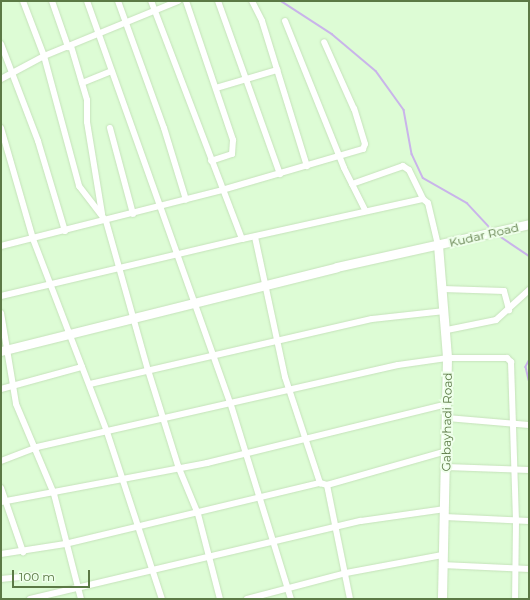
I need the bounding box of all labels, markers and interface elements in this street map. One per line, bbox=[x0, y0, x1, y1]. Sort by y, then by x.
street label: Kudar Road bbox=[448, 220, 520, 250]
street label: Gabayhadi Road bbox=[439, 372, 455, 472]
scale bar bbox=[14, 562, 92, 588]
text: 100 m bbox=[19, 569, 55, 584]

